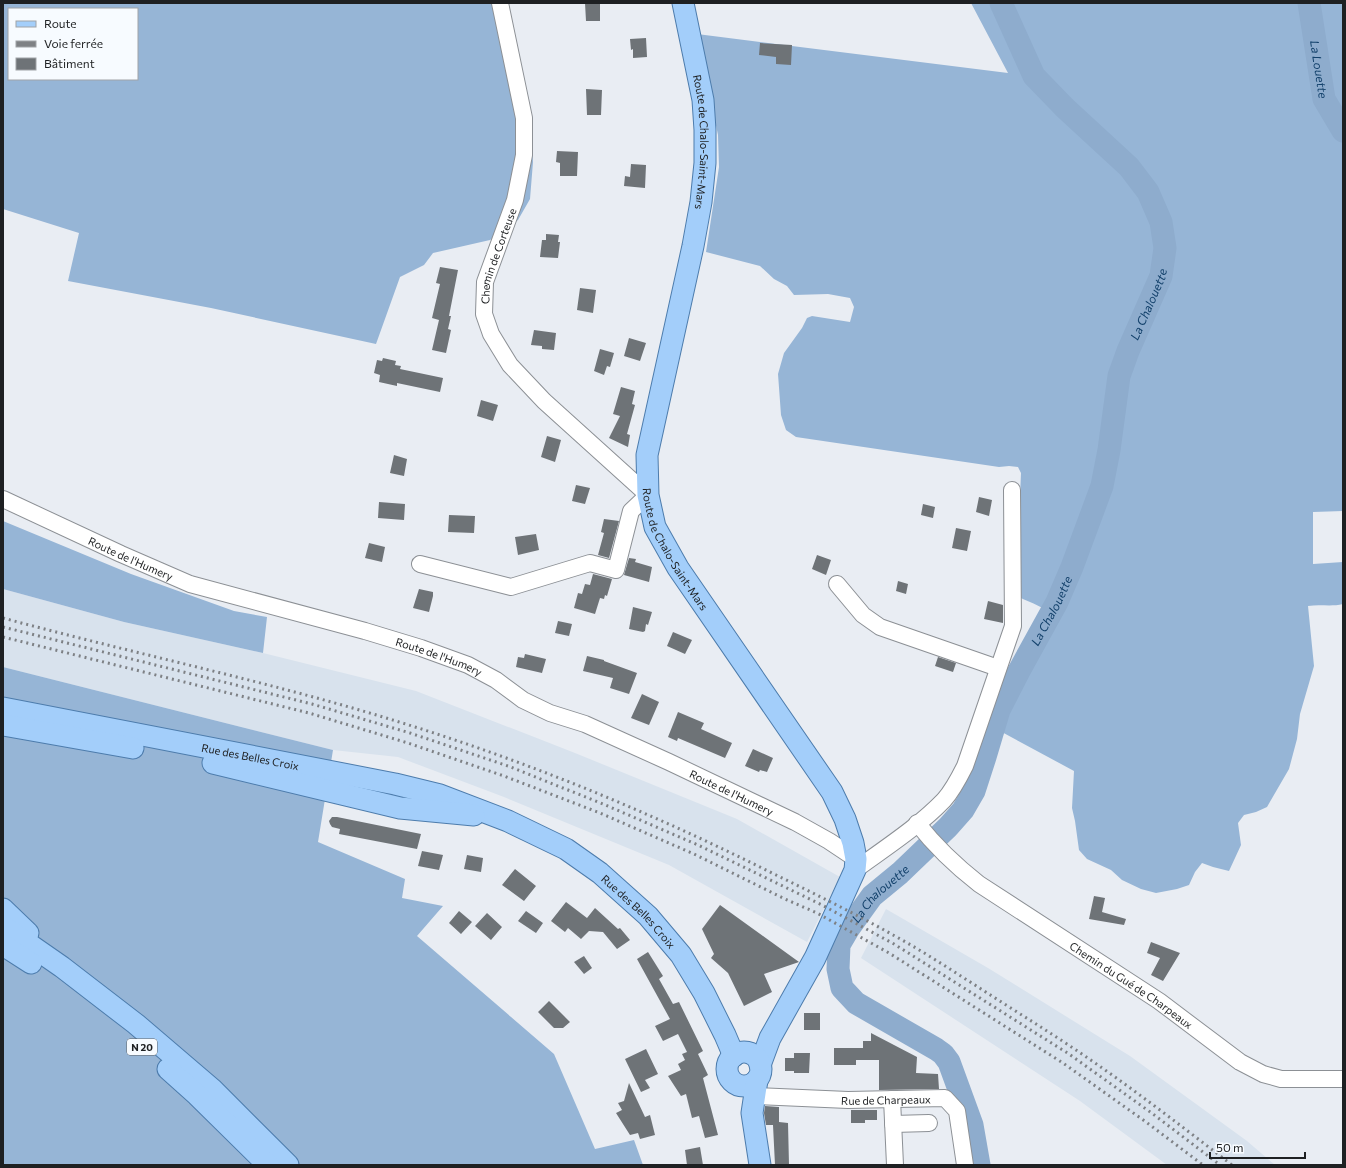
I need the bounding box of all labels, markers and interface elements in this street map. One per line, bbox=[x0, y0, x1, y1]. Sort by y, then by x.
legend bbox=[8, 8, 138, 80]
text: Route bbox=[44, 16, 77, 30]
text: Voie ferrée bbox=[44, 36, 103, 50]
water label: La Louette bbox=[1308, 39, 1331, 100]
text: Bâtiment bbox=[44, 56, 95, 70]
street label: Route de Chalo-Saint-Mars bbox=[691, 73, 712, 211]
street label: Chemin de Corteuse bbox=[478, 206, 518, 304]
water label: La Chalouette bbox=[1127, 267, 1169, 342]
street label: Route de Chalo-Saint-Mars bbox=[641, 488, 711, 612]
street label: Route de l'Humery bbox=[87, 533, 176, 583]
water label: La Chalouette bbox=[1027, 573, 1075, 648]
street label: Route de l'Humery bbox=[394, 634, 485, 678]
street label: Rue des Belles Croix bbox=[200, 740, 300, 772]
street label: Route de l'Humery bbox=[688, 766, 776, 818]
water label: La Chalouette bbox=[848, 861, 912, 925]
street label: Rue des Belles Croix bbox=[599, 871, 679, 951]
street label: Chemin du Gué de Charpeaux bbox=[1068, 938, 1196, 1031]
road number: N 20 bbox=[127, 1039, 157, 1055]
street label: Rue de Charpeaux bbox=[841, 1092, 931, 1107]
scale bar bbox=[1210, 1134, 1305, 1160]
text: 50 m bbox=[1216, 1140, 1244, 1154]

